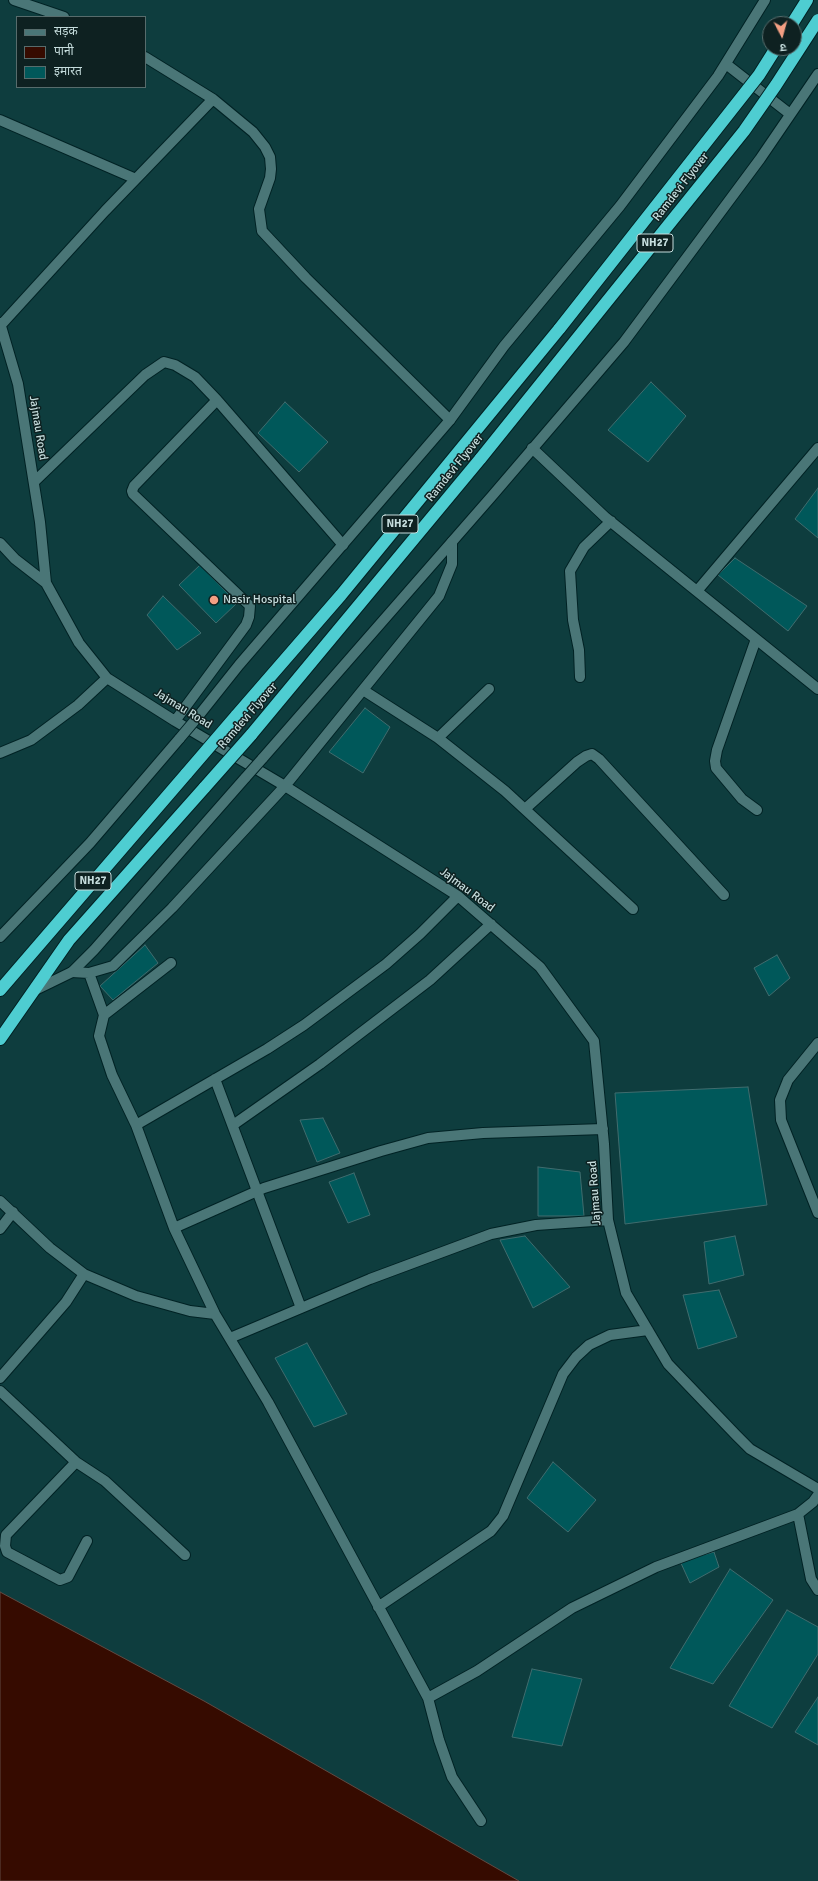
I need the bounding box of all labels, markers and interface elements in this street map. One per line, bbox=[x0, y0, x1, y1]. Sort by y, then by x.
legend bbox=[16, 16, 146, 88]
north arrow bbox=[762, 16, 802, 56]
text: सड़क bbox=[54, 24, 78, 39]
text: उ bbox=[779, 41, 787, 54]
text: पानी bbox=[54, 44, 74, 59]
text: इमारत bbox=[54, 64, 82, 79]
street label: Ramdevi Flyover bbox=[650, 150, 712, 224]
road number: NH27 bbox=[637, 234, 673, 252]
street label: Jajmau Road bbox=[26, 395, 50, 461]
street label: Ramdevi Flyover bbox=[423, 431, 487, 505]
road number: NH27 bbox=[382, 515, 418, 533]
place label: Nasir Hospital bbox=[223, 593, 296, 607]
marker: Nasir Hospital bbox=[208, 594, 220, 606]
street label: Ramdevi Flyover bbox=[215, 680, 281, 752]
street label: Jajmau Road bbox=[152, 686, 214, 732]
street label: Jajmau Road bbox=[437, 865, 497, 915]
road number: NH27 bbox=[75, 872, 111, 890]
street label: Jajmau Road bbox=[586, 1160, 604, 1226]

